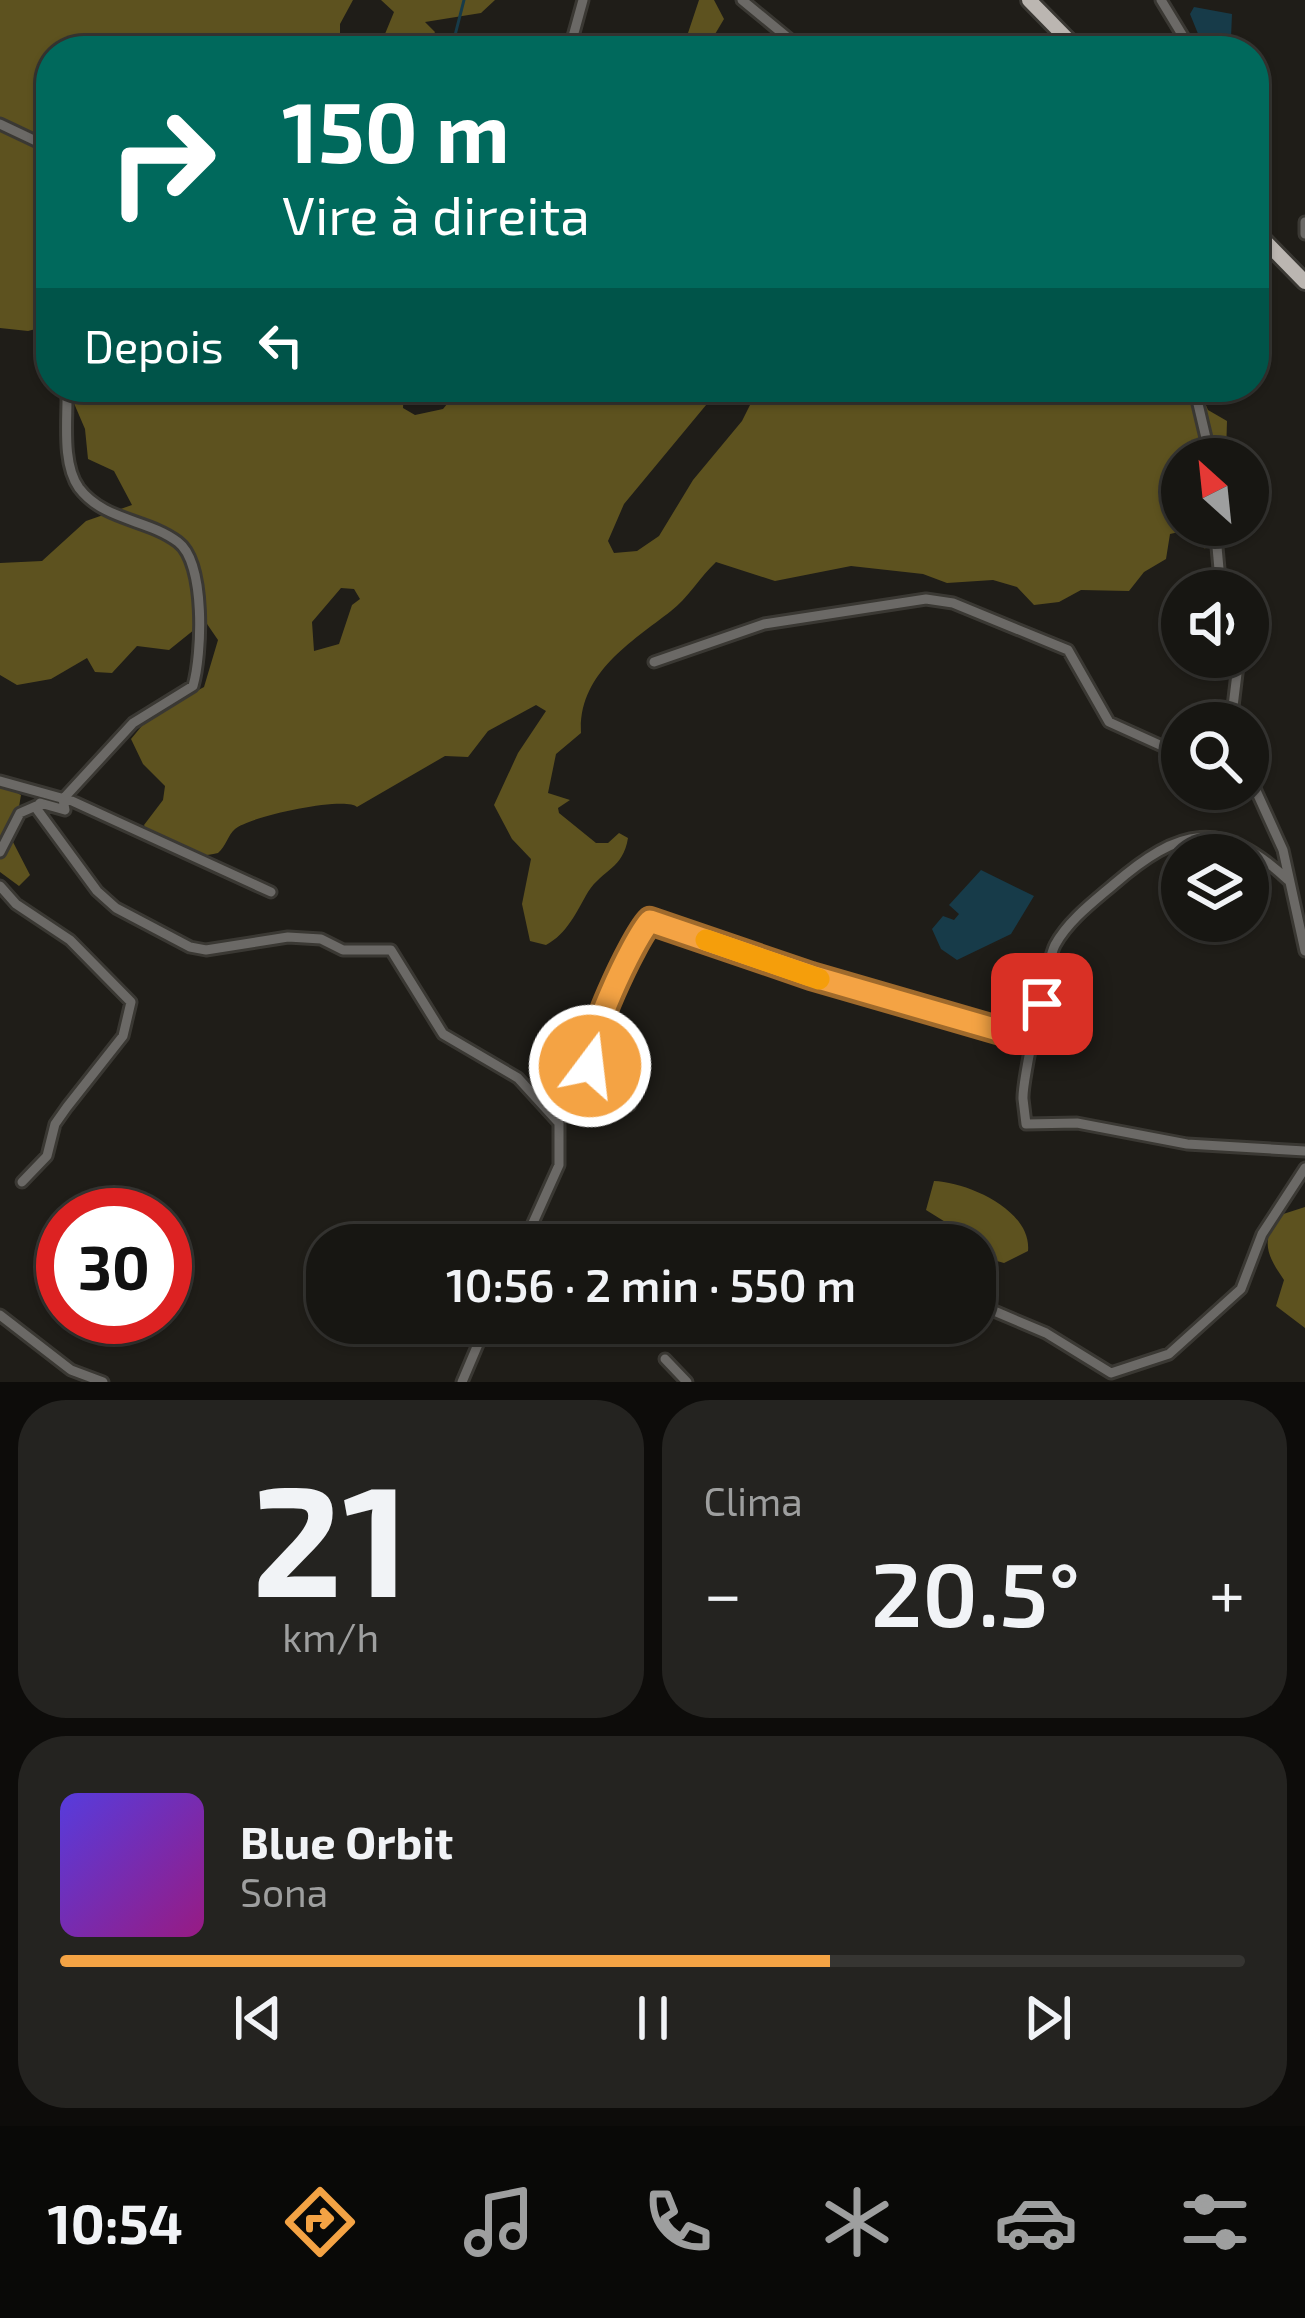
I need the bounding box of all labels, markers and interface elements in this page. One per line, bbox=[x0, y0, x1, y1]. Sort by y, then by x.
text: 150 m bbox=[282, 79, 510, 180]
icon: right bbox=[84, 84, 240, 240]
text: Vire à direita bbox=[282, 181, 590, 246]
icon: left bbox=[248, 312, 314, 378]
text: Depois bbox=[84, 318, 224, 372]
north arrow bbox=[1161, 438, 1269, 546]
map controls bbox=[1161, 438, 1269, 942]
button: sound bbox=[1161, 570, 1269, 678]
button: search bbox=[1161, 702, 1269, 810]
button: layers bbox=[1161, 834, 1269, 942]
pin bbox=[991, 953, 1093, 1055]
icon: arrive bbox=[1009, 971, 1075, 1037]
position arrow bbox=[527, 1003, 653, 1129]
speed limit sign: 30 bbox=[36, 1188, 192, 1344]
text: 10:56 · 2 min · 550 m bbox=[446, 1257, 856, 1311]
text: 21 bbox=[252, 1441, 410, 1628]
text: Clima bbox=[704, 1477, 803, 1524]
text: 20.5° bbox=[871, 1537, 1080, 1645]
text: − bbox=[704, 1552, 742, 1631]
text: + bbox=[1209, 1552, 1245, 1631]
text: km/h bbox=[282, 1613, 379, 1660]
text: Blue Orbit bbox=[240, 1814, 453, 1868]
text: Sona bbox=[240, 1868, 328, 1915]
icon: previous bbox=[225, 1985, 291, 2051]
icon: pause bbox=[620, 1985, 686, 2051]
icon: next bbox=[1015, 1985, 1081, 2051]
icon: directions bbox=[278, 2180, 362, 2264]
icon: music bbox=[457, 2180, 541, 2264]
icon: phone bbox=[636, 2180, 720, 2264]
icon: climate bbox=[815, 2180, 899, 2264]
icon: car bbox=[994, 2180, 1078, 2264]
icon: filters bbox=[1173, 2180, 1257, 2264]
text: 10:54 bbox=[48, 2190, 183, 2255]

